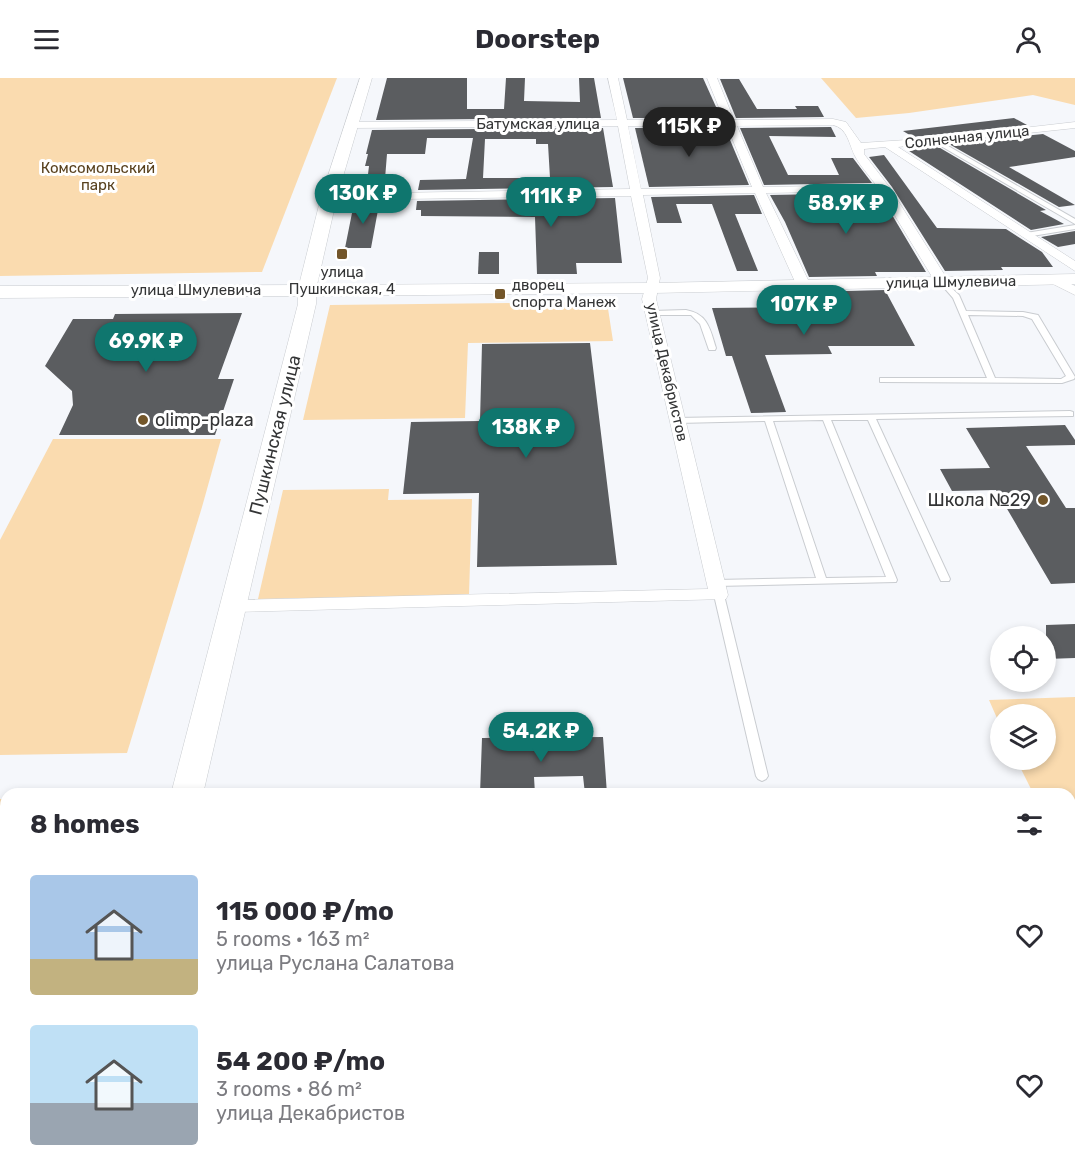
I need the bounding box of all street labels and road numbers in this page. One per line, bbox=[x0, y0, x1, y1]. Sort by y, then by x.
street label: Батумская улица bbox=[476, 115, 600, 133]
street label: Солнечная улица bbox=[904, 121, 1030, 153]
street label: улица Шмулевича bbox=[886, 272, 1016, 292]
street label: улица Шмулевича bbox=[131, 281, 261, 299]
street label: улица Декабристов bbox=[642, 301, 692, 443]
street label: Пушкинская улица bbox=[244, 353, 306, 517]

